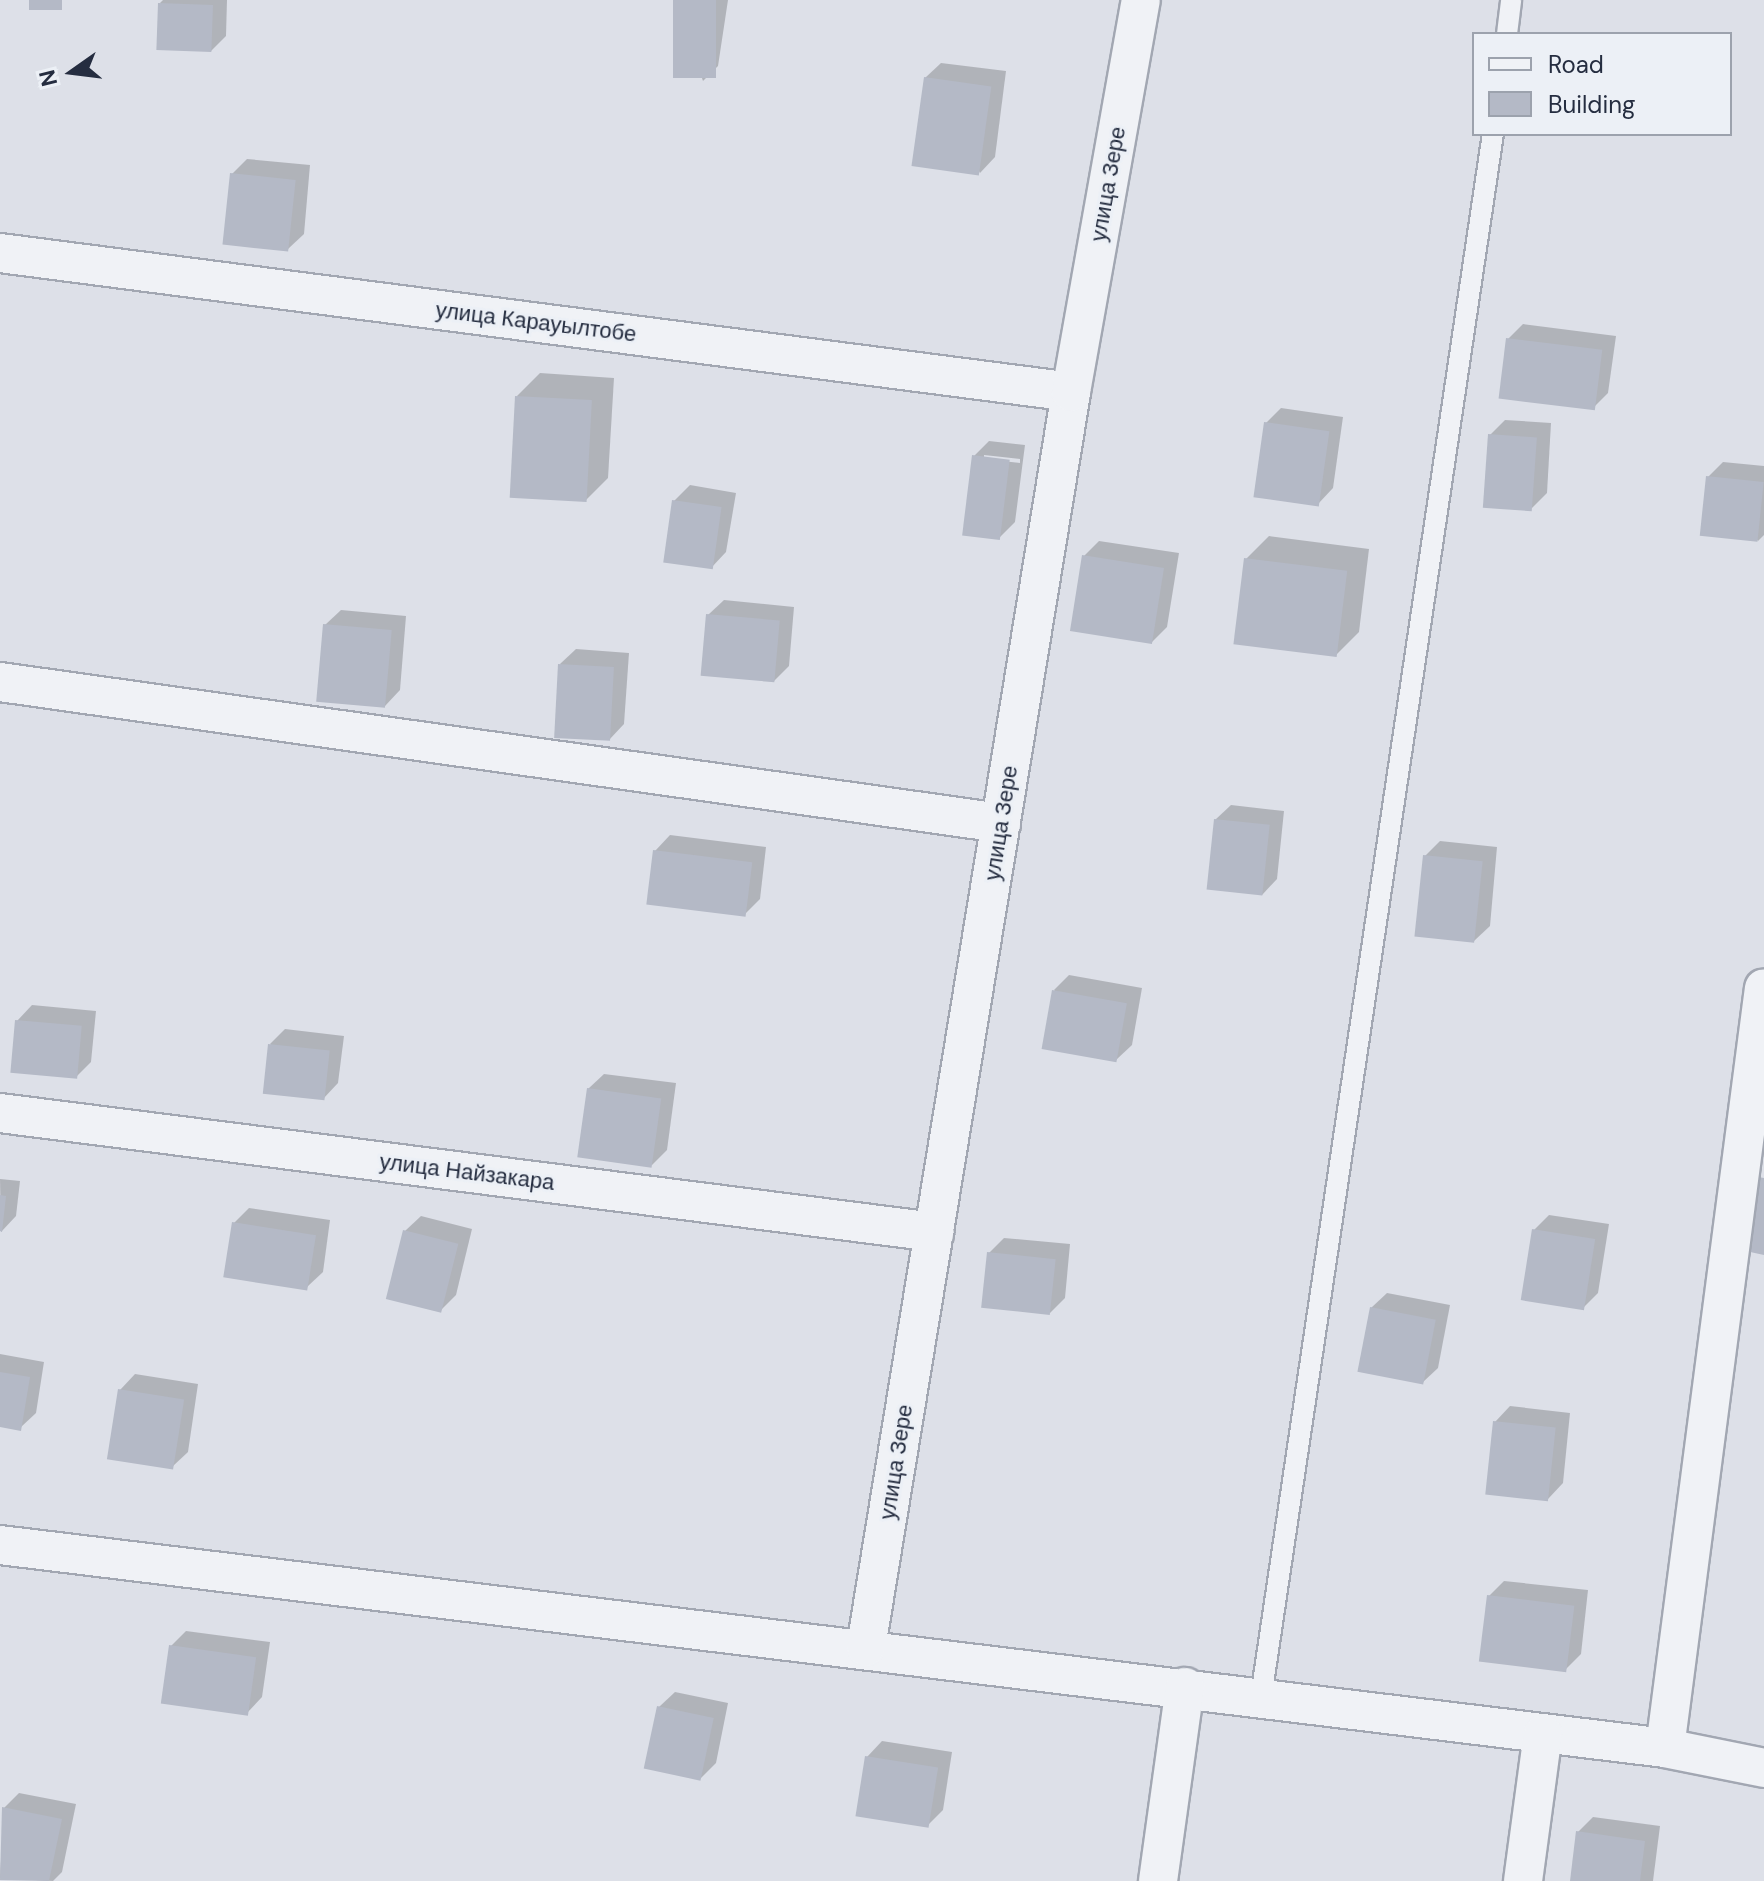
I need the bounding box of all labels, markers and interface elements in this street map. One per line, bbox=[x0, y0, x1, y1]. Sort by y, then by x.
north arrow bbox=[32, 32, 112, 112]
legend bbox=[1472, 32, 1732, 136]
text: Road bbox=[1548, 49, 1604, 80]
text: N bbox=[32, 67, 64, 89]
text: Building bbox=[1548, 89, 1635, 120]
street label: улица Зере bbox=[1085, 124, 1131, 244]
street label: улица Карауылтобе bbox=[434, 297, 638, 347]
street label: улица Зере bbox=[979, 763, 1023, 883]
street label: улица Найзакара bbox=[378, 1148, 556, 1196]
street label: улица Зере bbox=[874, 1402, 918, 1522]

